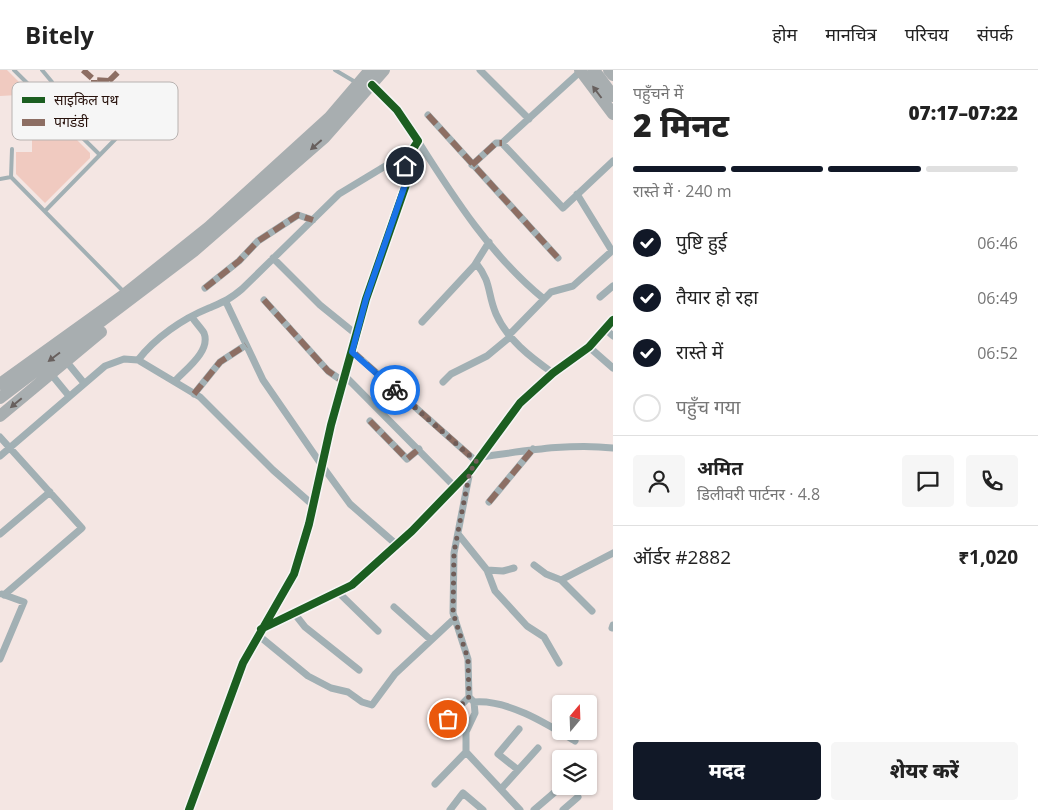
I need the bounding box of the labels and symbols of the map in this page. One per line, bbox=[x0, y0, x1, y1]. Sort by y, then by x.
legend bbox=[12, 82, 178, 140]
one-way arrow bbox=[591, 86, 602, 99]
text: साइकिल पथ bbox=[54, 90, 119, 109]
text: पगडंडी bbox=[54, 112, 89, 131]
one-way arrow bbox=[310, 139, 322, 151]
pin bbox=[384, 145, 426, 187]
one-way arrow bbox=[48, 352, 61, 363]
courier bbox=[370, 365, 420, 415]
one-way arrow bbox=[11, 397, 23, 409]
north arrow bbox=[552, 695, 598, 740]
pin bbox=[427, 698, 469, 740]

